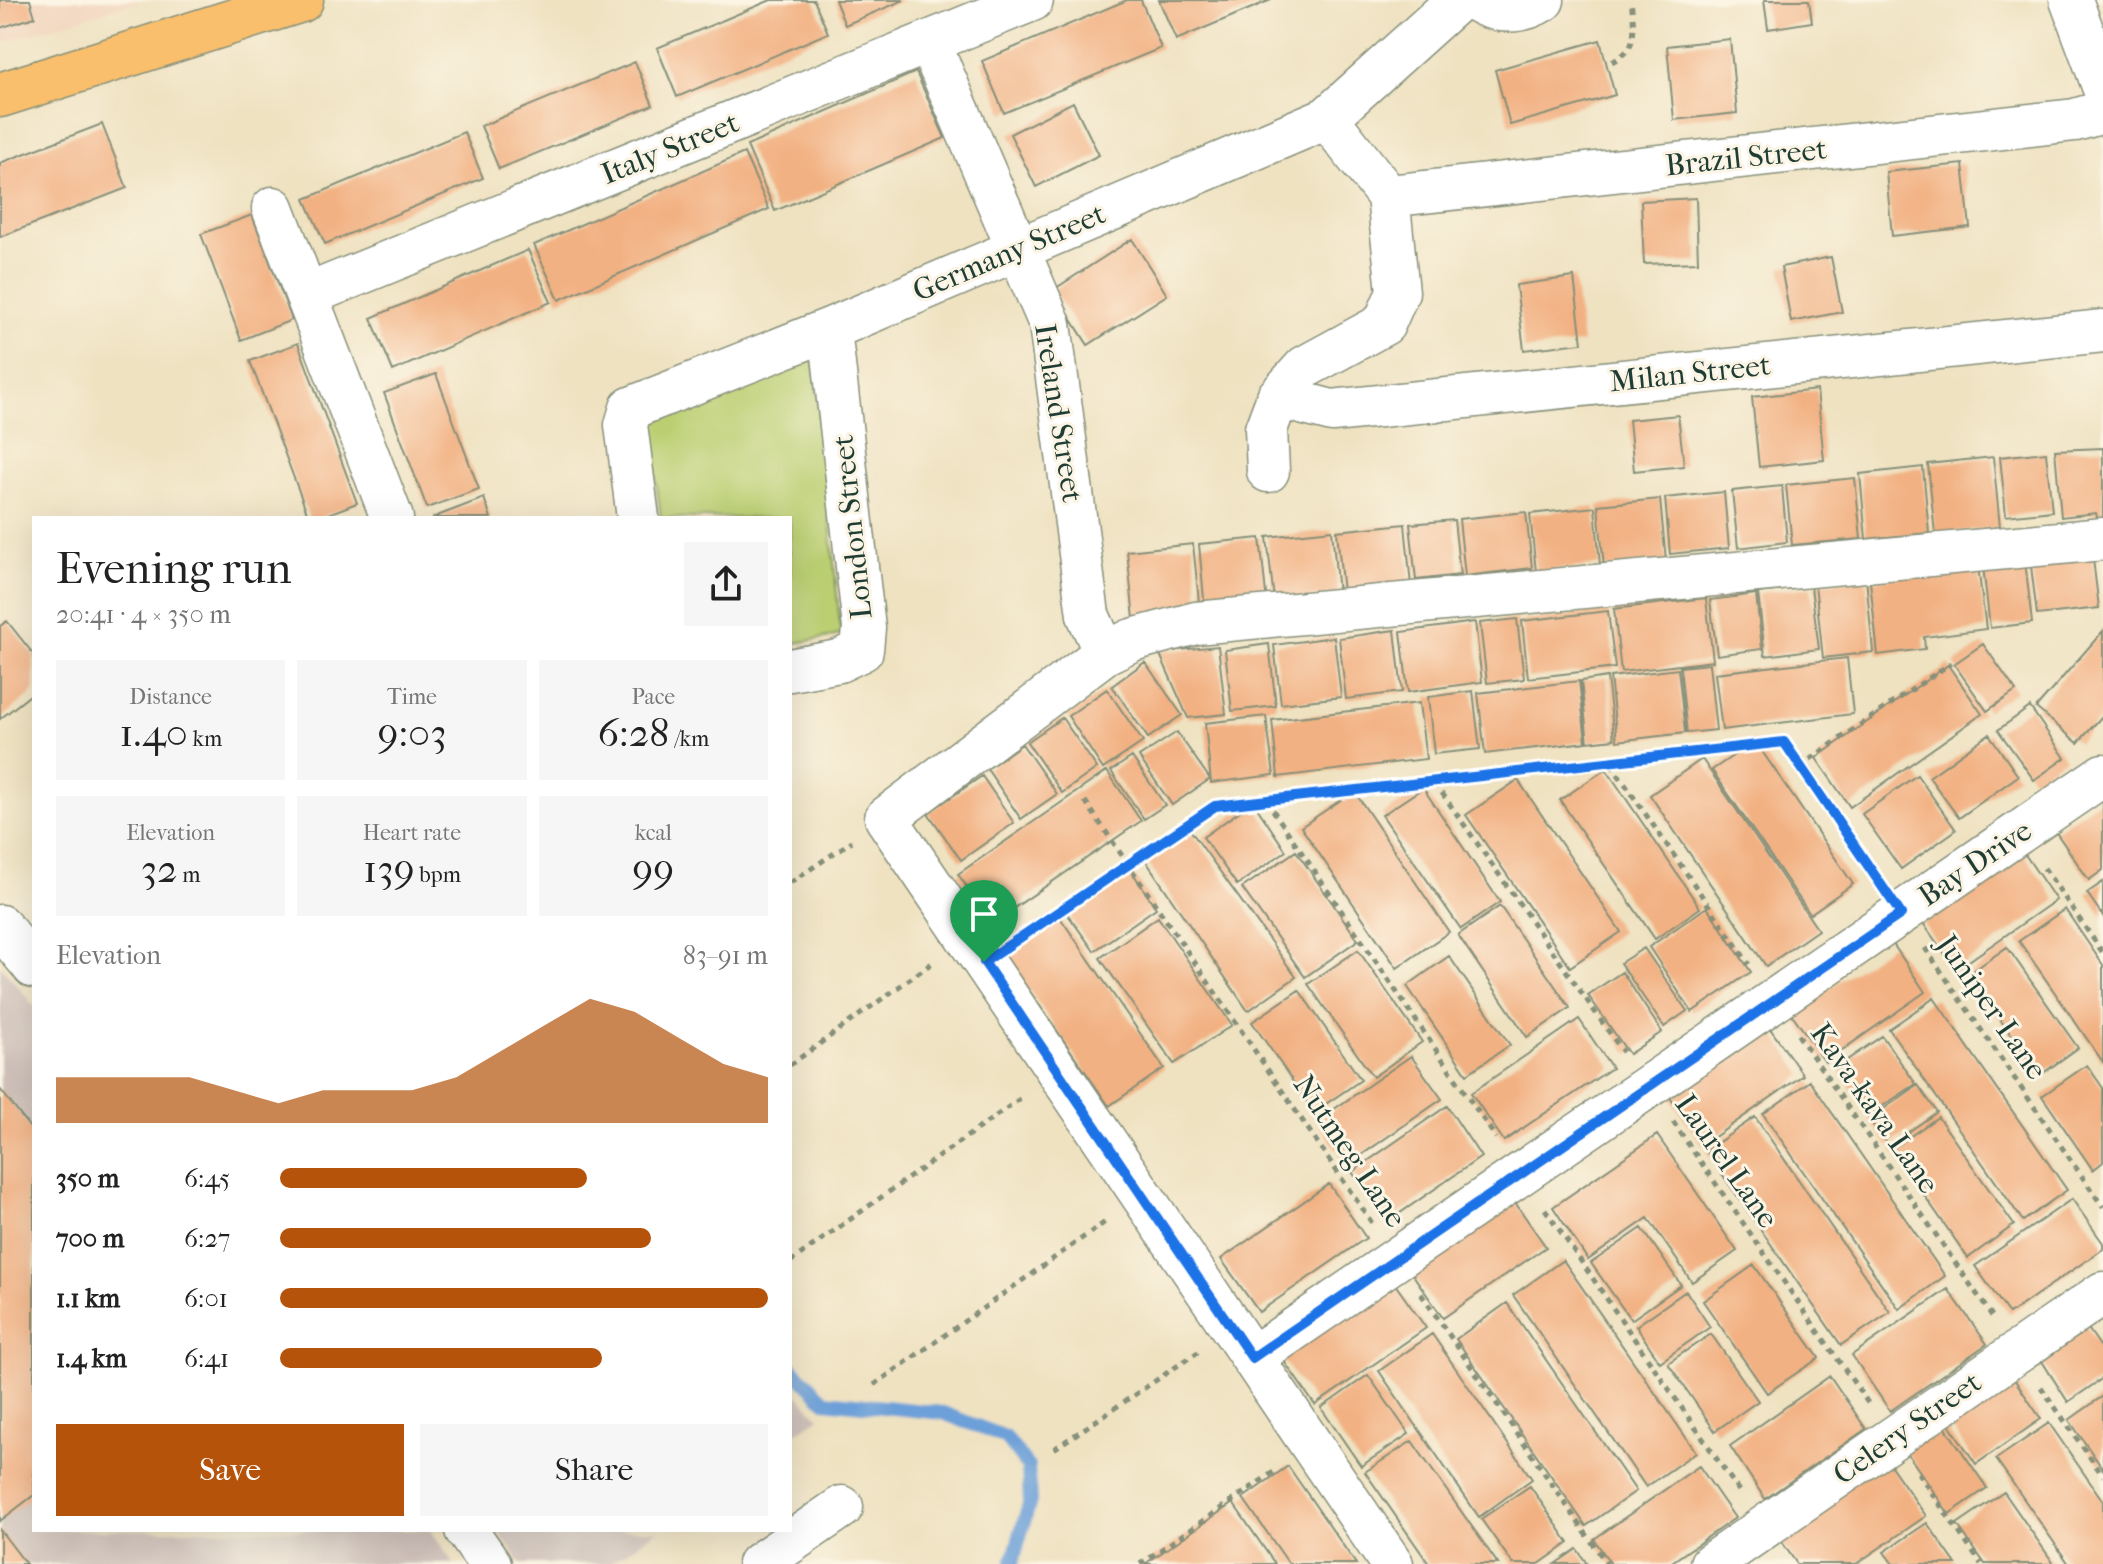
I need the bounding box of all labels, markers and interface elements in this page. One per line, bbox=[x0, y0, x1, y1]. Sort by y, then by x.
street label: Italy Street bbox=[596, 105, 744, 192]
street label: Brazil Street bbox=[1664, 132, 1829, 183]
street label: Germany Street bbox=[908, 196, 1111, 309]
street label: Ireland Street bbox=[1027, 321, 1090, 505]
street label: Milan Street bbox=[1608, 348, 1772, 399]
street label: London Street bbox=[825, 433, 880, 621]
button: share bbox=[684, 542, 768, 626]
text: Evening run bbox=[56, 543, 291, 594]
text: 20:41 · 4 × 350 m bbox=[56, 599, 231, 630]
text: Distance bbox=[129, 684, 212, 710]
text: Time bbox=[387, 684, 437, 710]
text: Pace bbox=[631, 684, 675, 710]
text: 1.40 bbox=[119, 710, 188, 756]
text: 9:03 bbox=[377, 710, 447, 756]
text: 6:28 bbox=[597, 710, 669, 756]
text: km bbox=[188, 726, 222, 752]
text: /km bbox=[669, 726, 709, 752]
street label: Bay Drive bbox=[1912, 813, 2039, 914]
text: Elevation bbox=[126, 820, 215, 846]
text: Heart rate bbox=[363, 820, 461, 846]
text: kcal bbox=[635, 820, 672, 846]
text: 32 bbox=[141, 846, 178, 892]
text: 139 bbox=[363, 846, 415, 892]
text: 99 bbox=[632, 846, 674, 892]
text: m bbox=[178, 862, 201, 888]
text: bpm bbox=[415, 862, 461, 888]
pin bbox=[950, 880, 1018, 962]
icon: arrive bbox=[962, 892, 1006, 936]
street label: Juniper Lane bbox=[1928, 927, 2054, 1086]
text: Elevation bbox=[56, 940, 161, 971]
text: 83–91 m bbox=[683, 940, 768, 971]
street label: Kava-kava Lane bbox=[1803, 1016, 1946, 1200]
street label: Nutmeg Lane bbox=[1286, 1069, 1413, 1234]
street label: Laurel Lane bbox=[1668, 1088, 1785, 1235]
text: 350 m bbox=[56, 1163, 119, 1194]
text: 6:45 bbox=[184, 1163, 230, 1194]
text: 700 m bbox=[56, 1223, 124, 1254]
text: 6:27 bbox=[184, 1223, 230, 1254]
text: 1.1 km bbox=[56, 1283, 120, 1314]
text: 6:01 bbox=[184, 1283, 228, 1314]
text: 1.4 km bbox=[56, 1343, 127, 1374]
text: 6:41 bbox=[184, 1343, 229, 1374]
street label: Celery Street bbox=[1827, 1365, 1988, 1492]
button: Save bbox=[56, 1424, 404, 1516]
button: Share bbox=[420, 1424, 768, 1516]

